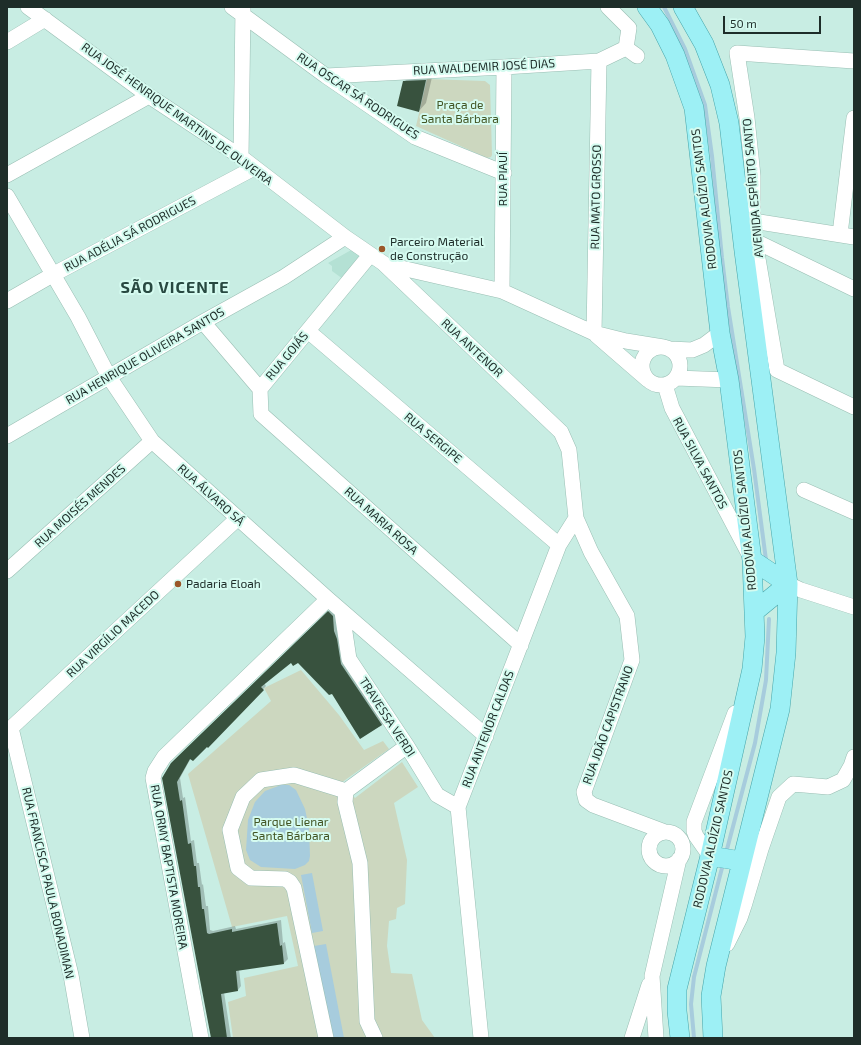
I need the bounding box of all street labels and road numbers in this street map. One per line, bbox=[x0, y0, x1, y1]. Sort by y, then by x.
street label: RUA JOSÉ HENRIQUE MARTINS DE OLIVEIRA bbox=[79, 40, 275, 188]
street label: RUA OSCAR SÁ RODRIGUES bbox=[294, 50, 422, 142]
street label: RUA WALDEMIR JOSÉ DIAS bbox=[413, 56, 555, 78]
street label: AVENIDA ESPÍRITO SANTO bbox=[740, 118, 766, 258]
street label: RODOVIA ALOÍZIO SANTOS bbox=[688, 128, 720, 270]
street label: RUA MATO GROSSO bbox=[588, 145, 604, 249]
street label: RUA PIAUÍ bbox=[496, 152, 510, 206]
street label: RUA ADÉLIA SÁ RODRIGUES bbox=[62, 193, 198, 275]
street label: RUA HENRIQUE OLIVEIRA SANTOS bbox=[63, 305, 227, 407]
street label: RUA ANTENOR bbox=[438, 316, 506, 380]
street label: RUA GOIÁS bbox=[263, 329, 311, 383]
street label: RUA SERGIPE bbox=[401, 410, 465, 466]
street label: RUA SILVA SANTOS bbox=[670, 415, 730, 511]
street label: RODOVIA ALOÍZIO SANTOS bbox=[730, 449, 760, 591]
street label: RUA MOISÉS MENDES bbox=[32, 461, 128, 551]
street label: RUA ÁLVARO SÁ bbox=[175, 461, 247, 529]
street label: RUA MARIA ROSA bbox=[341, 484, 421, 558]
street label: RUA VIRGÍLIO MACEDO bbox=[64, 587, 162, 681]
street label: RUA JOÃO CAPISTRANO bbox=[580, 664, 636, 786]
street label: RUA ANTENOR CALDAS bbox=[459, 668, 517, 790]
street label: TRAVESSA VERDI bbox=[356, 675, 418, 759]
street label: RODOVIA ALOÍZIO SANTOS bbox=[690, 769, 736, 909]
street label: RUA ORMY BAPTISTA MOREIRA bbox=[147, 784, 191, 950]
street label: RUA FRANCISCA PAULA BONADIMAN bbox=[19, 786, 77, 980]

